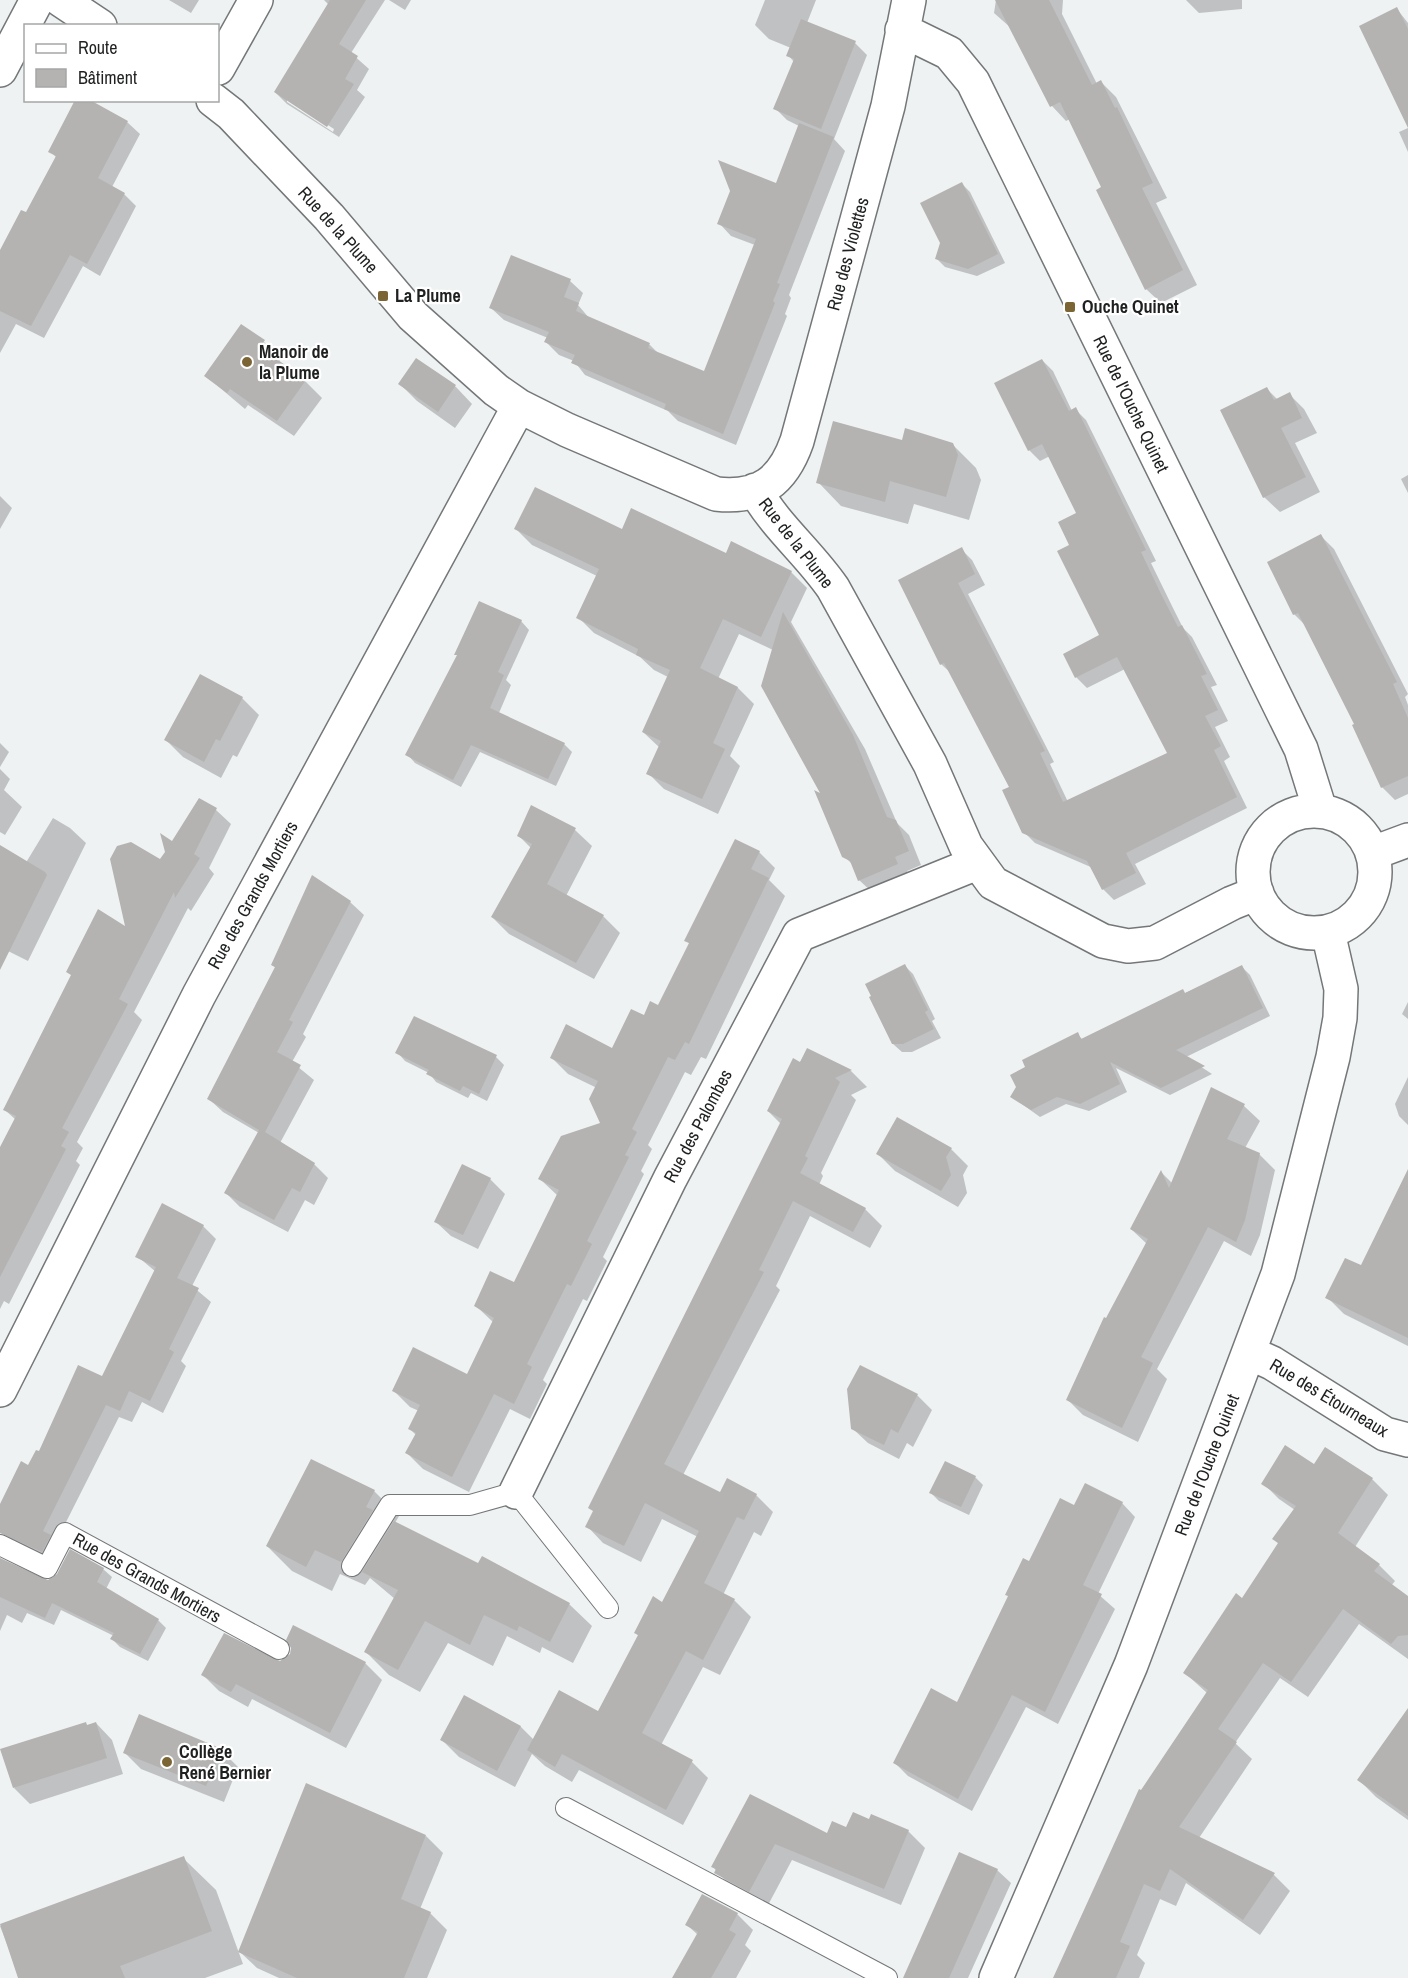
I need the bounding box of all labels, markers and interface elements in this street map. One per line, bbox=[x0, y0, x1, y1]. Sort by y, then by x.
legend bbox=[24, 24, 219, 102]
text: Route bbox=[78, 35, 117, 60]
text: Bâtiment bbox=[78, 65, 137, 90]
street label: Rue de la Plume bbox=[293, 181, 384, 279]
street label: Rue des Violettes bbox=[820, 194, 875, 313]
place label: La Plume bbox=[395, 283, 461, 308]
marker: La Plume bbox=[376, 289, 390, 303]
place label: Ouche Quinet bbox=[1082, 294, 1179, 319]
marker: Ouche Quinet bbox=[1063, 300, 1077, 314]
street label: Rue de l'Ouche Quinet bbox=[1087, 331, 1176, 477]
place label: Manoir de la Plume bbox=[259, 339, 329, 385]
marker: Manoir de la Plume bbox=[240, 355, 254, 369]
street label: Rue de la Plume bbox=[753, 492, 840, 593]
street label: Rue des Grands Mortiers bbox=[201, 816, 304, 973]
street label: Rue des Palombes bbox=[657, 1065, 738, 1187]
street label: Rue des Étourneaux bbox=[1265, 1352, 1394, 1443]
street label: Rue de l'Ouche Quinet bbox=[1168, 1390, 1245, 1539]
street label: Rue des Grands Mortiers bbox=[69, 1526, 226, 1629]
place label: Collège René Bernier bbox=[179, 1739, 271, 1785]
marker: Collège René Bernier bbox=[160, 1755, 174, 1769]

